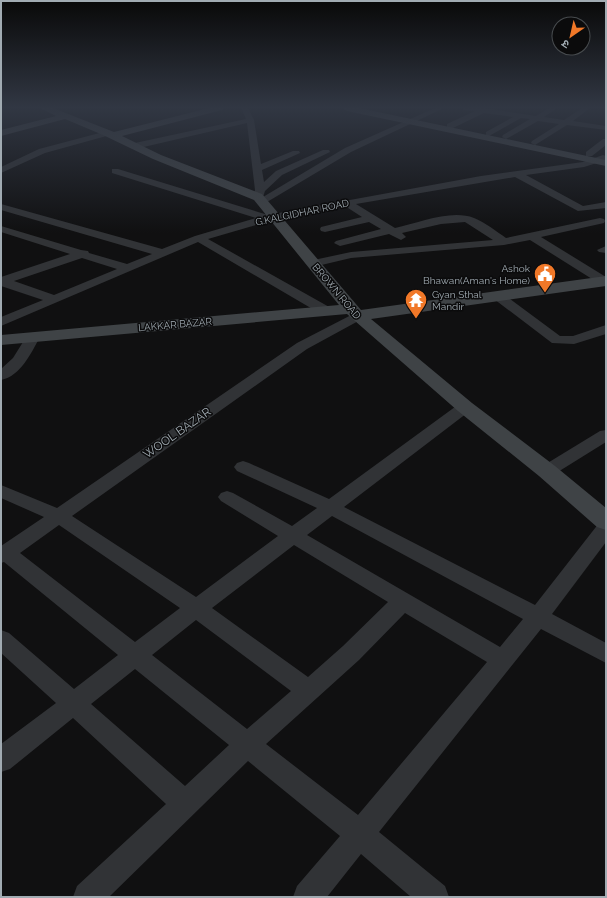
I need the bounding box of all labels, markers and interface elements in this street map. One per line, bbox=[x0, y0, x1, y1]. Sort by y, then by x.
north arrow bbox=[551, 16, 591, 56]
text: उ bbox=[559, 36, 572, 51]
street label: G.KALGIDHAR ROAD bbox=[254, 197, 350, 228]
street label: BROWN ROAD bbox=[310, 261, 363, 321]
public building icon: Ashok Bhawan(Aman's Home) bbox=[532, 261, 558, 294]
place label: Ashok Bhawan(Aman's Home) bbox=[423, 263, 531, 286]
temple icon: Gyan Sthal Mandir bbox=[403, 287, 429, 320]
place label: Gyan Sthal Mandir bbox=[432, 289, 482, 312]
street label: LAKKAR BAZAR bbox=[138, 316, 213, 333]
street label: WOOL BAZAR bbox=[140, 404, 214, 462]

